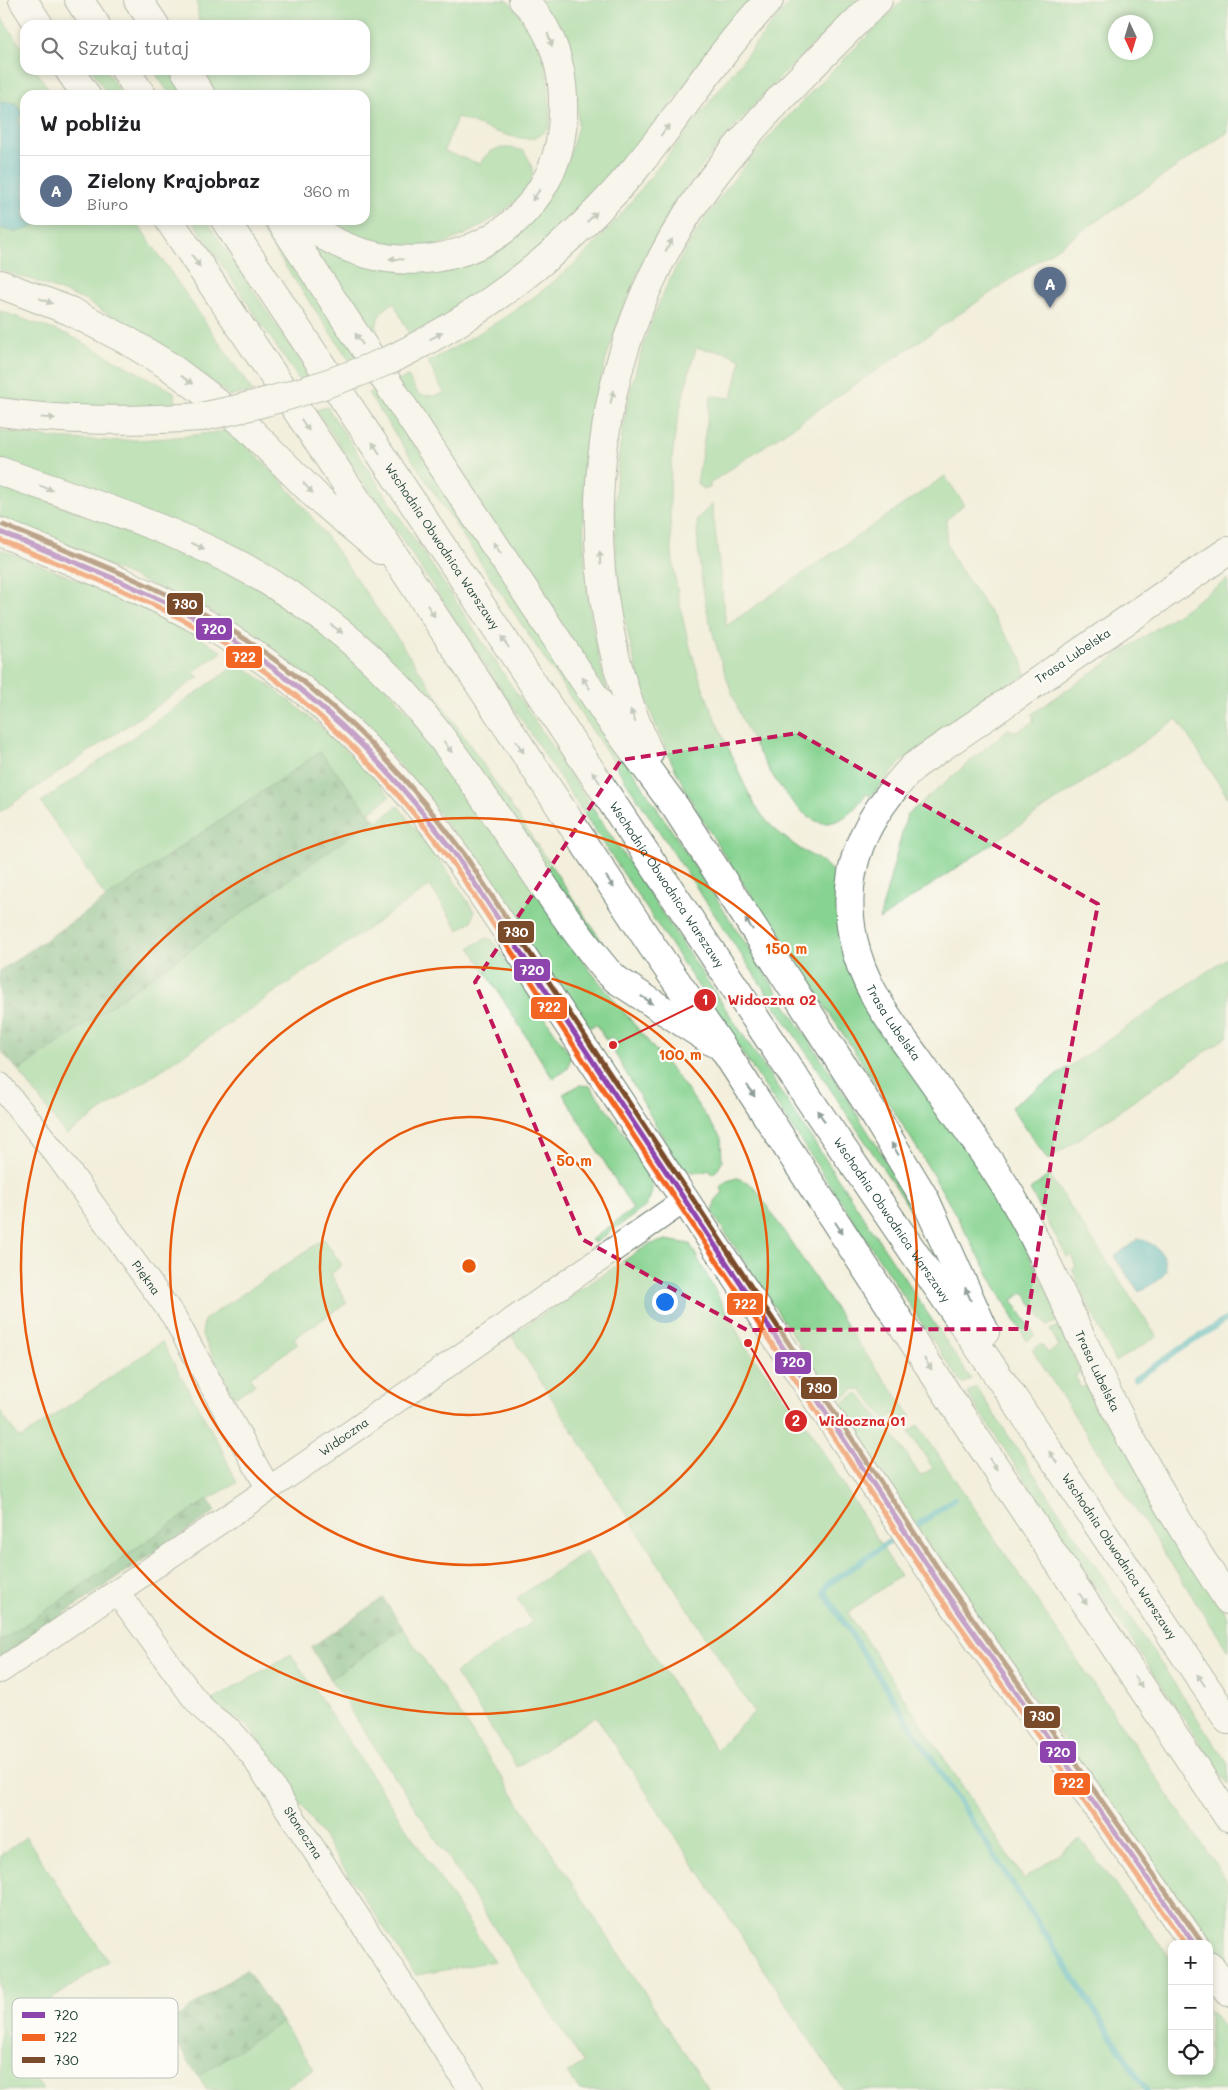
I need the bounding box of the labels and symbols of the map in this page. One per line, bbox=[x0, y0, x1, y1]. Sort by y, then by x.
north arrow bbox=[1108, 15, 1153, 60]
one-way arrow bbox=[547, 33, 554, 48]
one-way arrow bbox=[660, 123, 670, 137]
one-way arrow bbox=[531, 188, 541, 201]
one-way arrow bbox=[585, 211, 597, 223]
one-way arrow bbox=[665, 239, 674, 252]
one-way arrow bbox=[191, 254, 201, 267]
one-way arrow bbox=[387, 255, 403, 263]
pin: A bbox=[1034, 267, 1066, 308]
one-way arrow bbox=[38, 298, 53, 305]
one-way arrow bbox=[429, 332, 442, 341]
one-way arrow bbox=[354, 333, 363, 346]
one-way arrow bbox=[180, 375, 194, 385]
one-way arrow bbox=[608, 389, 616, 404]
one-way arrow bbox=[41, 415, 57, 423]
one-way arrow bbox=[301, 418, 310, 432]
one-way arrow bbox=[371, 441, 381, 455]
street label: Wschodnia Obwodnica Warszawy bbox=[382, 460, 504, 632]
one-way arrow bbox=[302, 481, 314, 493]
one-way arrow bbox=[39, 484, 54, 492]
one-way arrow bbox=[492, 541, 502, 554]
one-way arrow bbox=[191, 542, 205, 550]
one-way arrow bbox=[595, 550, 603, 566]
line badge: 730 bbox=[166, 592, 204, 616]
text: 730 bbox=[172, 594, 198, 613]
one-way arrow bbox=[426, 604, 436, 617]
line badge: 720 bbox=[195, 617, 233, 641]
text: 720 bbox=[202, 619, 226, 638]
one-way arrow bbox=[330, 624, 344, 634]
street label: Trasa Lubelska bbox=[1031, 624, 1113, 686]
one-way arrow bbox=[501, 635, 510, 648]
line badge: 722 bbox=[225, 645, 263, 669]
text: 722 bbox=[232, 647, 256, 666]
one-way arrow bbox=[582, 677, 591, 690]
one-way arrow bbox=[629, 709, 637, 724]
one-way arrow bbox=[443, 740, 453, 754]
one-way arrow bbox=[515, 740, 525, 753]
one-way arrow bbox=[591, 770, 601, 783]
street label: Wschodnia Obwodnica Warszawy bbox=[606, 798, 728, 970]
one-way arrow bbox=[605, 875, 615, 889]
one-way arrow bbox=[745, 918, 754, 931]
line badge: 730 bbox=[497, 920, 535, 944]
text: 730 bbox=[503, 922, 529, 941]
text: 150 m bbox=[765, 938, 807, 958]
line badge: 720 bbox=[513, 958, 551, 982]
text: 720 bbox=[520, 960, 544, 979]
street label: Trasa Lubelska bbox=[863, 982, 925, 1063]
callout: Widoczna 02 bbox=[693, 985, 827, 1014]
text: 1 bbox=[702, 989, 708, 1009]
text: Widoczna 02 bbox=[728, 990, 817, 1009]
one-way arrow bbox=[640, 995, 653, 1005]
line badge: 722 bbox=[530, 996, 568, 1020]
text: 722 bbox=[537, 997, 561, 1016]
text: 100 m bbox=[658, 1044, 702, 1064]
one-way arrow bbox=[746, 1085, 755, 1098]
one-way arrow bbox=[816, 1109, 826, 1123]
street label: Wschodnia Obwodnica Warszawy bbox=[831, 1134, 955, 1305]
one-way arrow bbox=[890, 1142, 899, 1155]
text: 50 m bbox=[556, 1150, 592, 1170]
one-way arrow bbox=[834, 1221, 844, 1234]
street label: Piękna bbox=[129, 1257, 165, 1298]
centre of rings bbox=[460, 1257, 478, 1275]
one-way arrow bbox=[963, 1287, 971, 1301]
your location bbox=[652, 1289, 678, 1315]
line badge: 722 bbox=[726, 1292, 764, 1316]
text: 722 bbox=[733, 1294, 757, 1313]
street label: Trasa Lubelska bbox=[1072, 1328, 1124, 1414]
line badge: 720 bbox=[774, 1351, 812, 1375]
text: 720 bbox=[781, 1352, 805, 1371]
one-way arrow bbox=[923, 1357, 932, 1370]
line badge: 730 bbox=[800, 1376, 838, 1400]
text: 730 bbox=[806, 1378, 832, 1397]
callout: Widoczna 01 bbox=[783, 1407, 915, 1436]
text: 2 bbox=[792, 1410, 800, 1430]
text: Widoczna 01 bbox=[818, 1411, 906, 1430]
street label: Widoczna bbox=[316, 1414, 371, 1459]
one-way arrow bbox=[1048, 1450, 1058, 1464]
one-way arrow bbox=[988, 1457, 998, 1470]
street label: Wschodnia Obwodnica Warszawy bbox=[1059, 1470, 1181, 1642]
one-way arrow bbox=[1078, 1592, 1088, 1606]
one-way arrow bbox=[1196, 1673, 1206, 1686]
one-way arrow bbox=[1133, 1675, 1143, 1689]
line badge: 730 bbox=[1023, 1705, 1061, 1729]
text: 730 bbox=[1029, 1706, 1055, 1725]
line badge: 720 bbox=[1039, 1740, 1077, 1764]
text: 720 bbox=[1046, 1742, 1070, 1761]
line badge: 722 bbox=[1053, 1772, 1091, 1796]
text: 722 bbox=[1060, 1773, 1084, 1792]
street label: Słoneczna bbox=[281, 1803, 327, 1862]
legend bbox=[12, 1998, 178, 2078]
text: 720 bbox=[54, 2005, 79, 2024]
text: 722 bbox=[54, 2027, 77, 2046]
text: 730 bbox=[54, 2050, 79, 2069]

